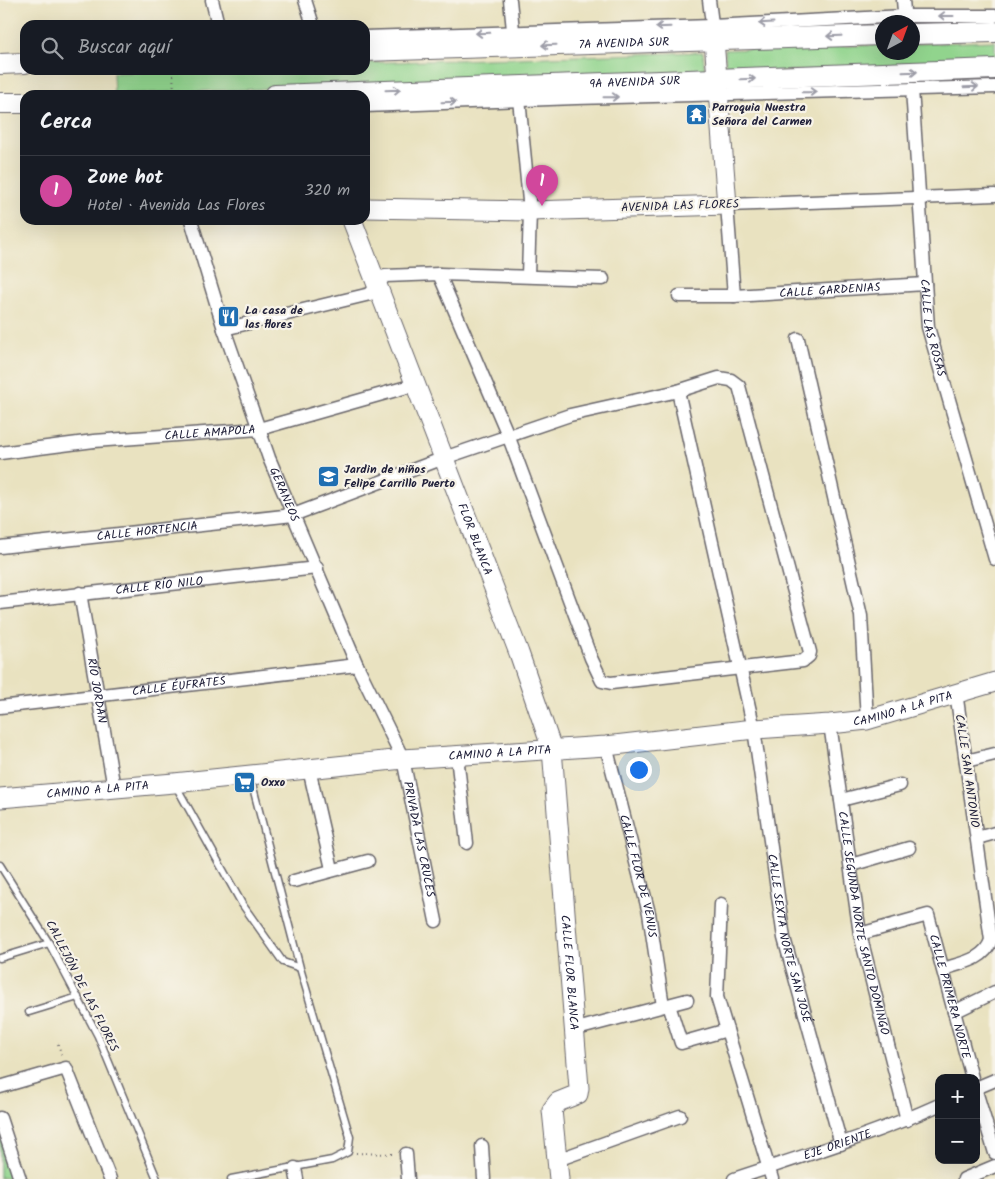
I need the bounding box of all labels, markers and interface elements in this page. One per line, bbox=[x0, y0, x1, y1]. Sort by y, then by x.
one-way arrow bbox=[939, 11, 955, 21]
north arrow bbox=[875, 15, 920, 60]
one-way arrow bbox=[759, 18, 775, 28]
search box bbox=[20, 20, 370, 75]
one-way arrow bbox=[656, 22, 672, 32]
one-way arrow bbox=[476, 28, 492, 37]
one-way arrow bbox=[826, 31, 842, 41]
street label: 7A AVENIDA SUR bbox=[578, 32, 669, 54]
text: Buscar aquí bbox=[78, 33, 170, 63]
icon: search bbox=[38, 34, 66, 62]
one-way arrow bbox=[541, 41, 557, 50]
one-way arrow bbox=[902, 67, 918, 77]
street label: 9A AVENIDA SUR bbox=[589, 71, 681, 93]
one-way arrow bbox=[740, 74, 756, 83]
one-way arrow bbox=[963, 83, 979, 92]
one-way arrow bbox=[385, 85, 401, 95]
one-way arrow bbox=[800, 87, 816, 96]
one-way arrow bbox=[603, 92, 619, 101]
one-way arrow bbox=[440, 98, 456, 107]
place label: Parroquia Nuestra Señora del Carmen bbox=[712, 98, 812, 131]
temple icon: Parroquia Nuestra Señora del Carmen bbox=[684, 102, 708, 126]
text: Cerca bbox=[40, 106, 92, 139]
text: Zone hot bbox=[87, 163, 163, 193]
pin: 1 bbox=[526, 165, 558, 206]
text: 1 bbox=[54, 178, 58, 203]
text: 320 m bbox=[304, 178, 350, 203]
text: Hotel · Avenida Las Flores bbox=[87, 193, 265, 218]
street label: AVENIDA LAS FLORES bbox=[621, 194, 740, 218]
street label: CALLE GARDENIAS bbox=[779, 277, 882, 303]
street label: CALLE LAS ROSAS bbox=[915, 278, 951, 379]
place label: La casa de las flores bbox=[245, 301, 303, 334]
restaurant icon: La casa de las flores bbox=[217, 305, 241, 329]
street label: CALLE AMAPOLA bbox=[164, 420, 256, 445]
place label: Jardin de niños Felipe Carrillo Puerto bbox=[344, 460, 455, 493]
street label: GERANEOS bbox=[264, 464, 305, 525]
school or university icon: Jardin de niños Felipe Carrillo Puerto bbox=[316, 464, 340, 488]
street label: FLOR BLANCA bbox=[452, 500, 498, 578]
street label: CALLE HORTENCIA bbox=[96, 516, 199, 546]
street label: CALLE RÍO NILO bbox=[114, 571, 205, 600]
street label: RÍO JORDAN bbox=[82, 656, 112, 725]
street label: CALLE ÉUFRATES bbox=[131, 671, 227, 701]
street label: CAMINO A LA PITA bbox=[852, 686, 955, 731]
street label: CALLE SAN ANTONIO bbox=[950, 713, 984, 830]
street label: CAMINO A LA PITA bbox=[448, 740, 552, 766]
your location bbox=[626, 757, 652, 783]
supermarket icon: Oxxo bbox=[233, 770, 257, 794]
place label: Oxxo bbox=[261, 773, 286, 792]
street label: CAMINO A LA PITA bbox=[46, 776, 150, 803]
street label: PRIVADA LAS CRUCES bbox=[398, 780, 441, 900]
street label: CALLE SEGUNDA NORTE SANTO DOMINGO bbox=[833, 810, 895, 1037]
street label: CALLE FLOR DE VENUS bbox=[614, 812, 662, 939]
street label: CALLE SEXTA NORTE SAN JOSÉ bbox=[763, 853, 817, 1026]
street label: CALLE FLOR BLANCA bbox=[556, 914, 584, 1031]
street label: CALLEJÓN DE LAS FLORES bbox=[40, 917, 124, 1056]
street label: CALLE PRIMERA NORTE bbox=[924, 932, 976, 1062]
map controls bbox=[935, 1074, 980, 1164]
button: + bbox=[935, 1074, 980, 1119]
button: − bbox=[935, 1119, 980, 1164]
street label: EJE ORIENTE bbox=[801, 1123, 875, 1165]

